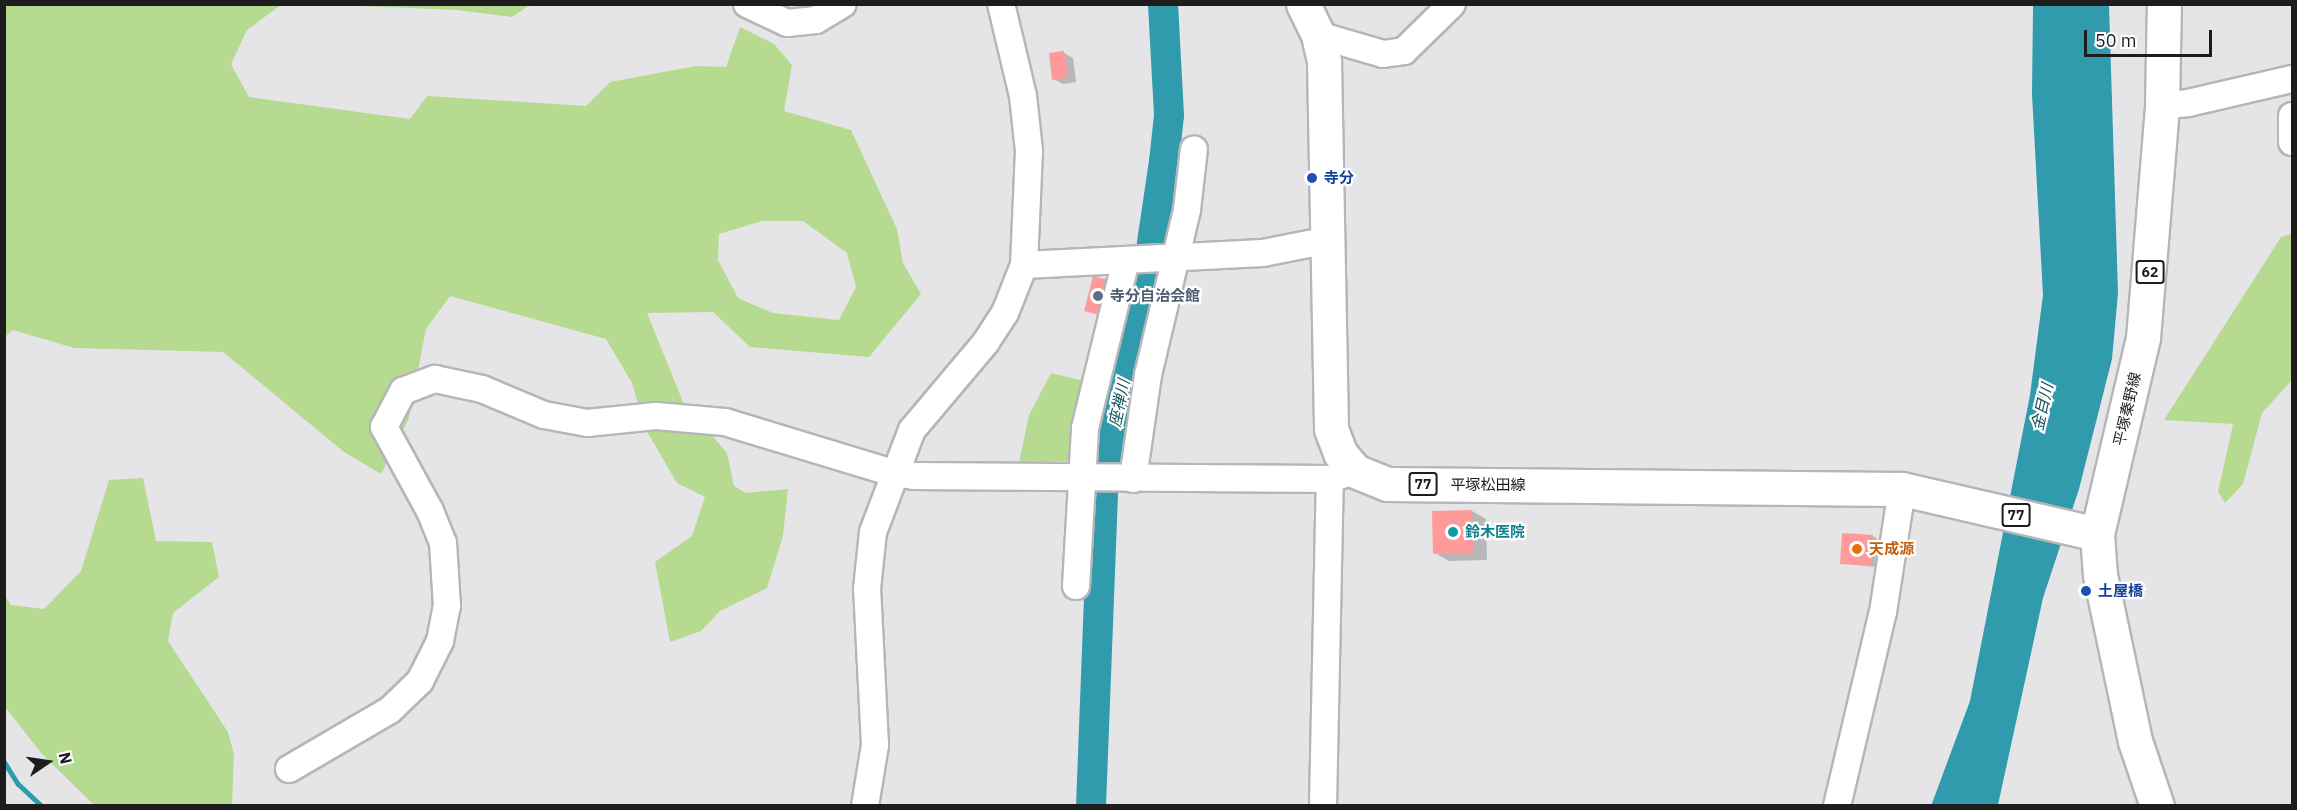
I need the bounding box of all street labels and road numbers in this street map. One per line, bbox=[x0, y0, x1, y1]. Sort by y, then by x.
road number: 62 bbox=[2135, 261, 2165, 283]
street label: 平塚秦野線 bbox=[2110, 370, 2144, 448]
road number: 77 bbox=[1408, 473, 1438, 495]
street label: 平塚松田線 bbox=[1451, 476, 1525, 494]
road number: 77 bbox=[2001, 504, 2031, 526]

